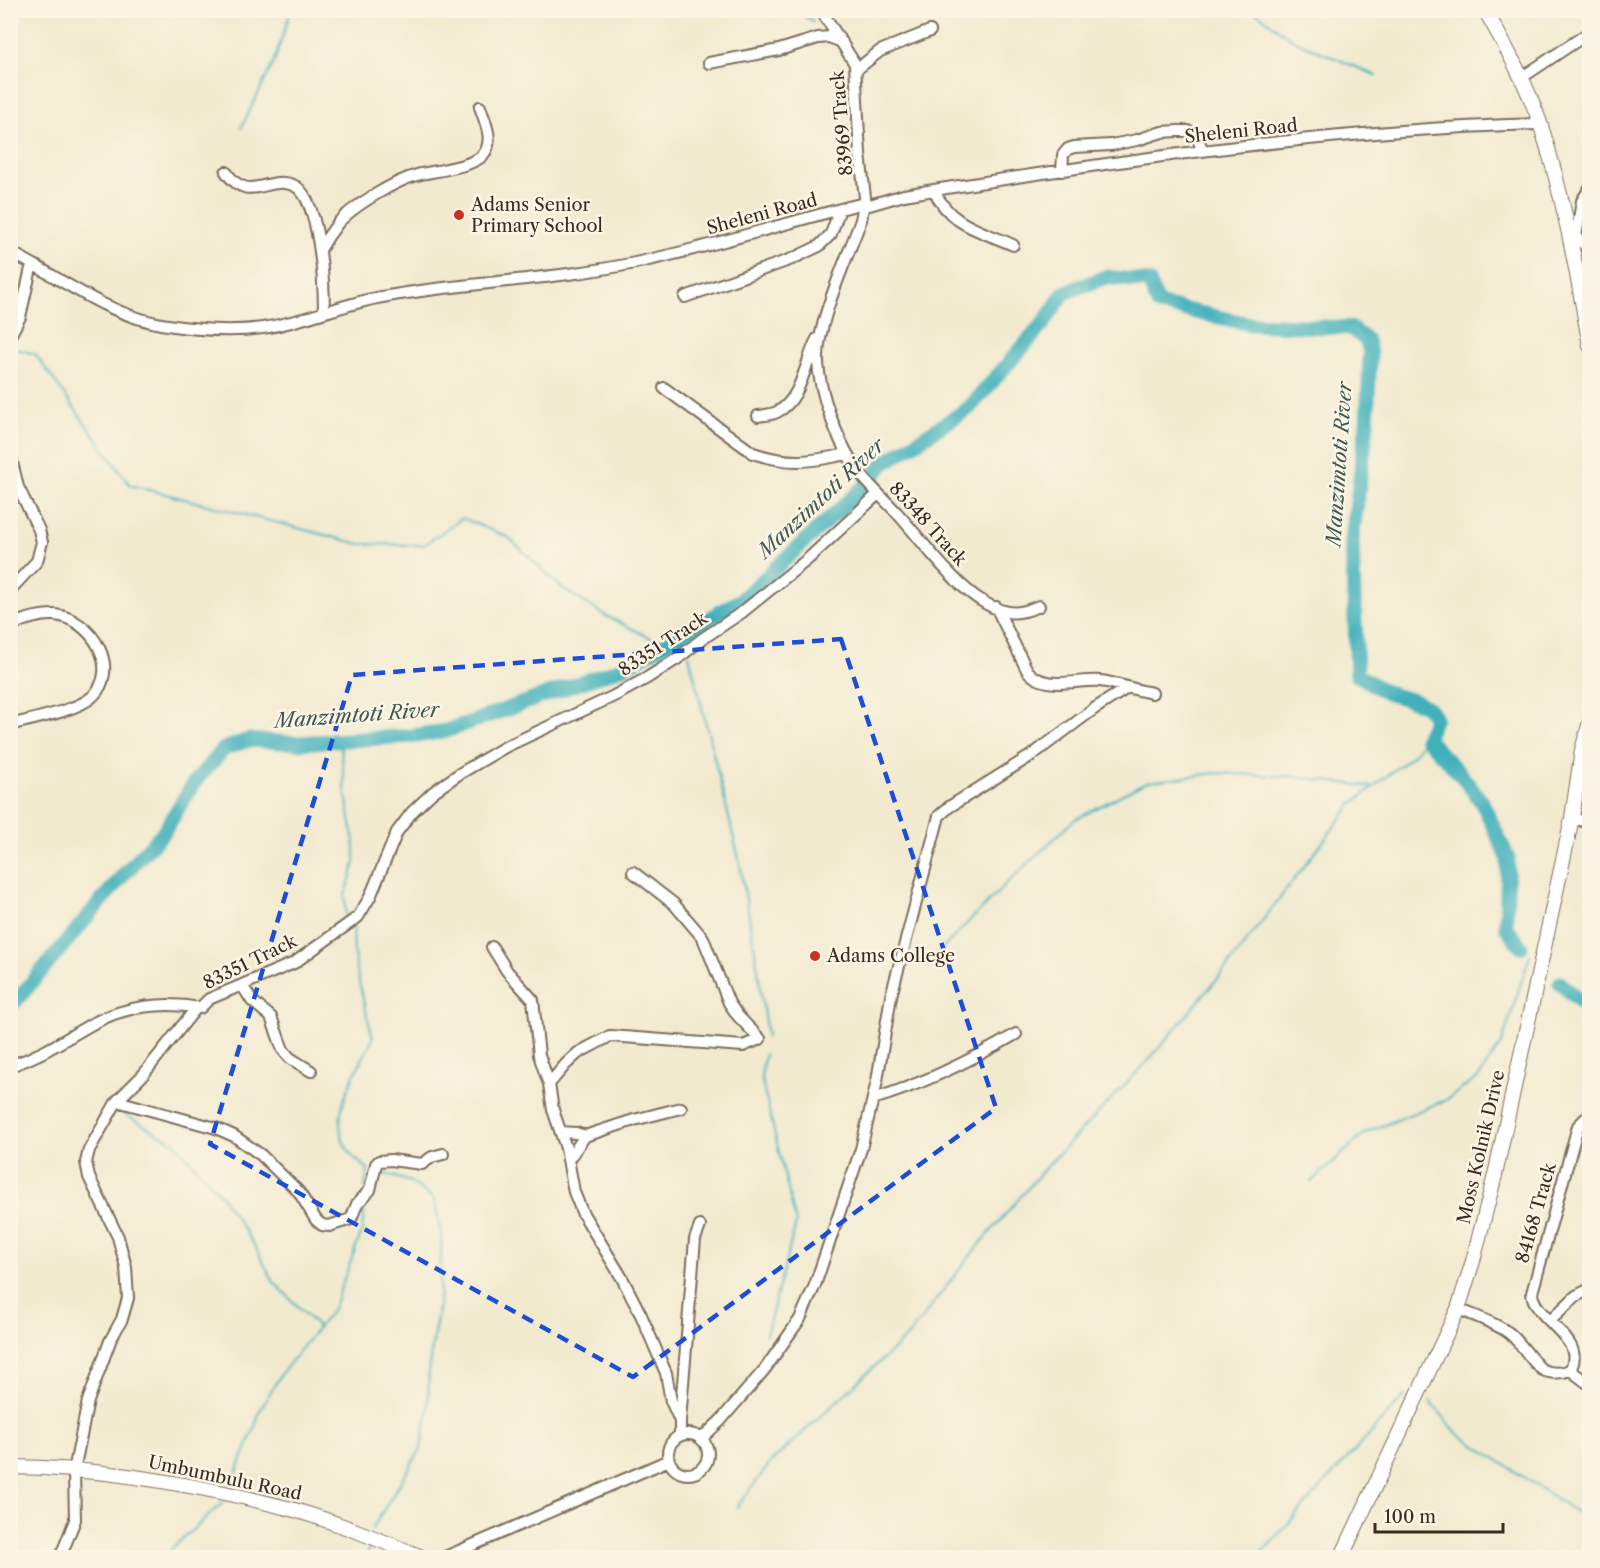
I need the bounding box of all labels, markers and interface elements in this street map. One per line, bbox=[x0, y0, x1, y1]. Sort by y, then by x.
street label: 83969 Track bbox=[826, 68, 858, 177]
street label: Sheleni Road bbox=[1183, 114, 1299, 148]
street label: Sheleni Road bbox=[704, 189, 820, 239]
place label: Adams Senior Primary School bbox=[470, 194, 603, 237]
marker: Adams Senior Primary School bbox=[452, 208, 466, 222]
water label: Manzimtoti River bbox=[1321, 379, 1357, 549]
water label: Manzimtoti River bbox=[751, 432, 891, 564]
street label: 83348 Track bbox=[885, 478, 972, 572]
street label: 83351 Track bbox=[614, 606, 713, 681]
water label: Manzimtoti River bbox=[272, 697, 442, 733]
street label: 83351 Track bbox=[200, 929, 302, 994]
place label: Adams College bbox=[826, 945, 955, 967]
marker: Adams College bbox=[808, 949, 822, 963]
street label: Moss Kolnik Drive bbox=[1453, 1068, 1509, 1226]
street label: 84168 Track bbox=[1511, 1159, 1561, 1266]
street label: Umbumbulu Road bbox=[146, 1451, 304, 1505]
scale bar bbox=[1375, 1496, 1502, 1534]
text: 100 m bbox=[1384, 1506, 1436, 1528]

